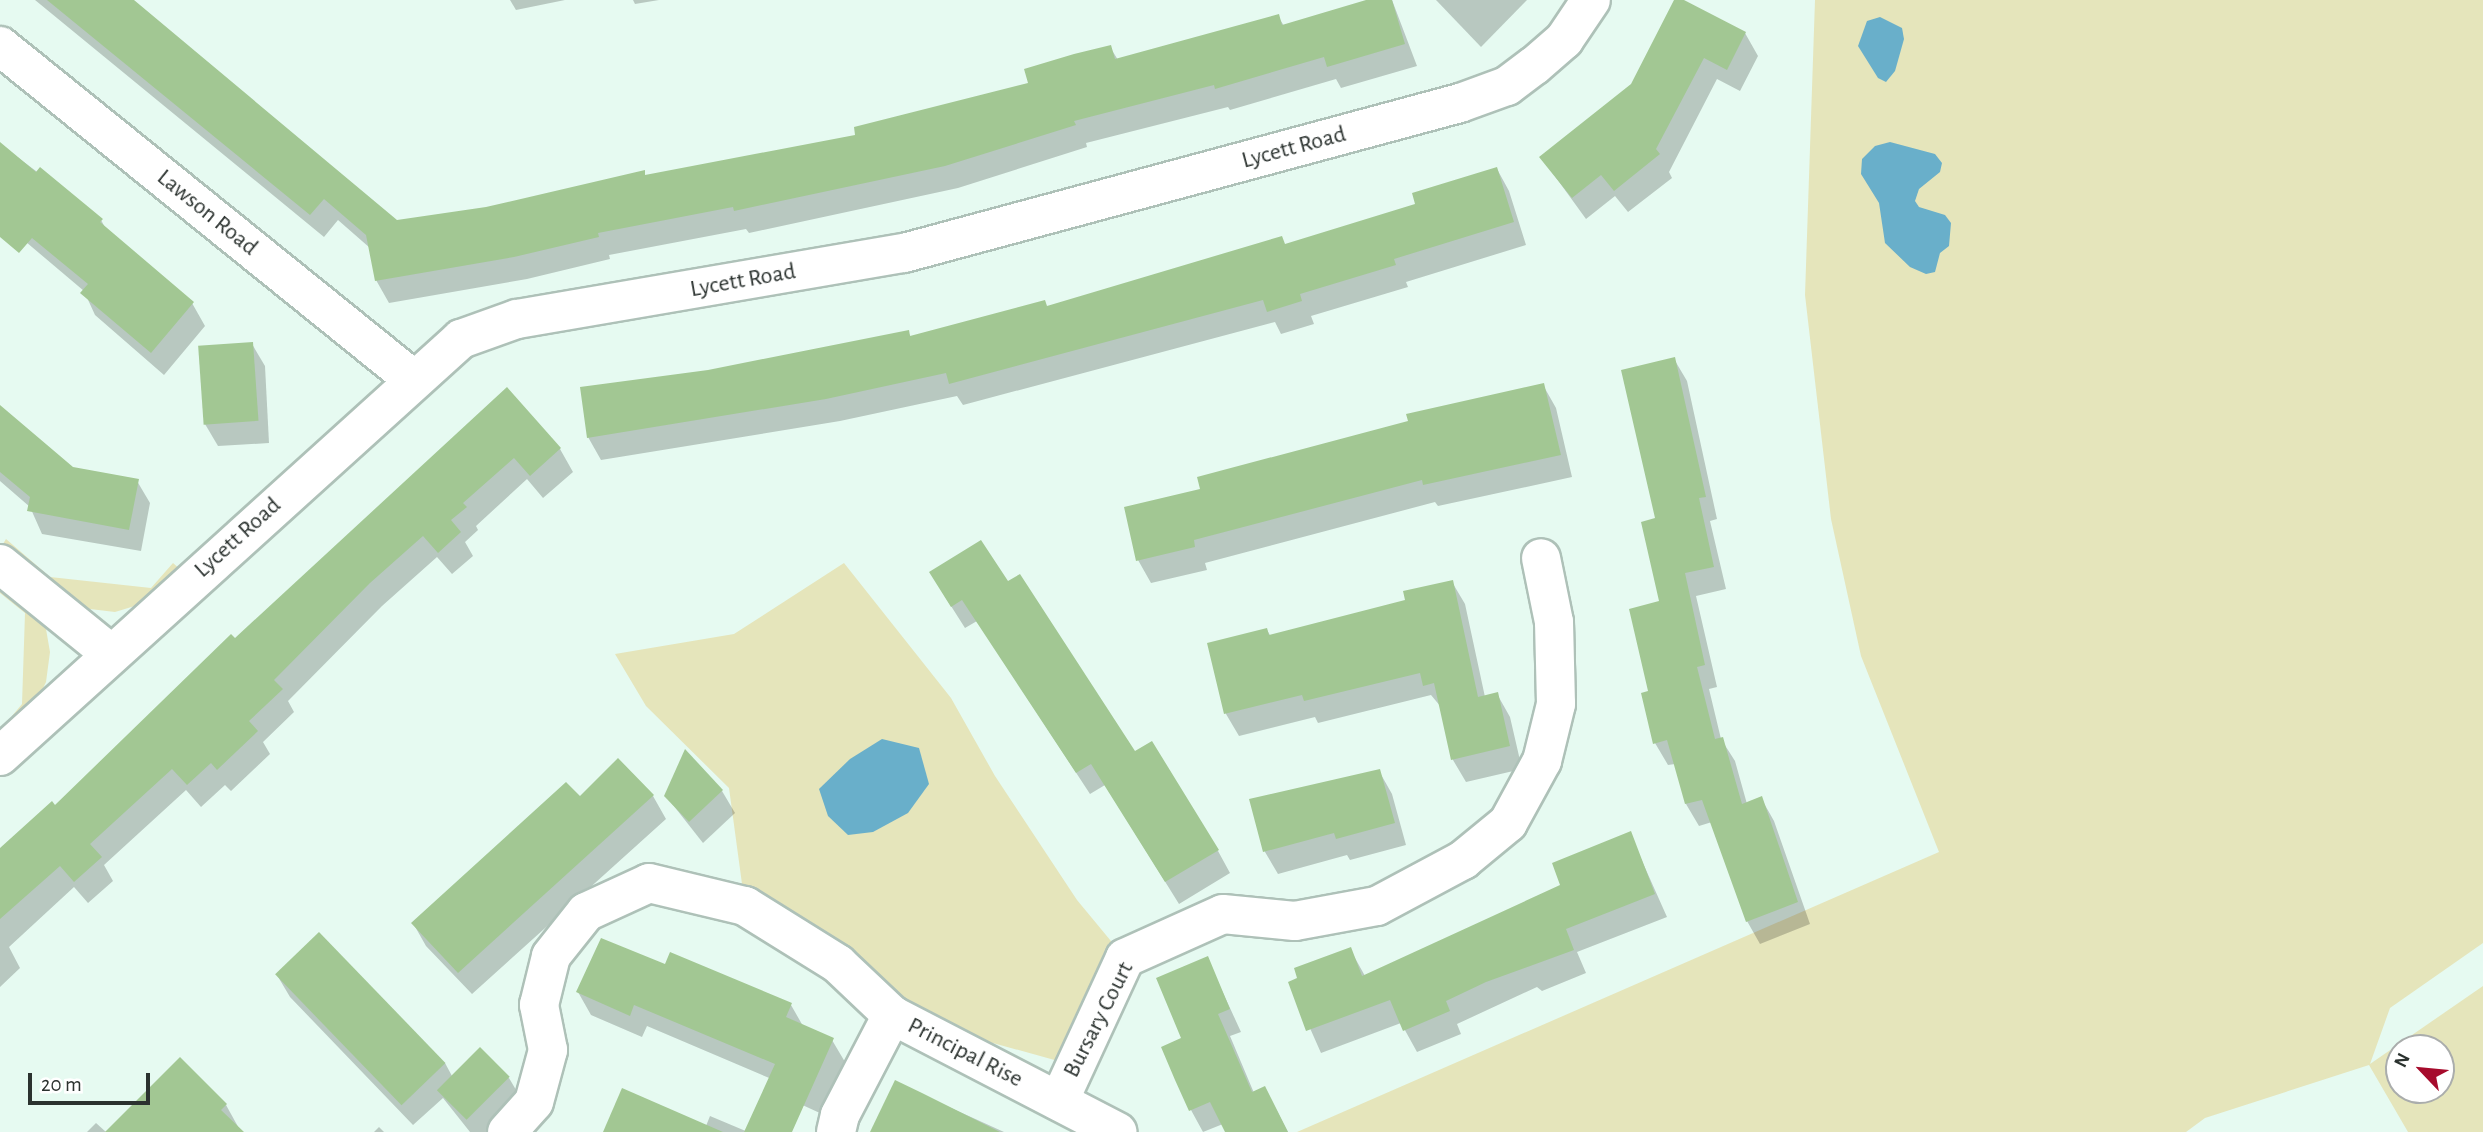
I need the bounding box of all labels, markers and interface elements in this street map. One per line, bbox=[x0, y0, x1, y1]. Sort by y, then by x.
street label: Lycett Road bbox=[1239, 120, 1349, 176]
street label: Lawson Road bbox=[151, 164, 263, 262]
street label: Lycett Road bbox=[688, 258, 798, 304]
street label: Lycett Road bbox=[189, 492, 287, 584]
street label: Bursary Court bbox=[1058, 957, 1140, 1083]
street label: Principal Rise bbox=[903, 1012, 1027, 1094]
north arrow bbox=[2385, 1034, 2455, 1104]
text: N bbox=[2391, 1050, 2414, 1071]
scale bar bbox=[32, 1058, 154, 1102]
text: 20 m bbox=[41, 1074, 82, 1095]

